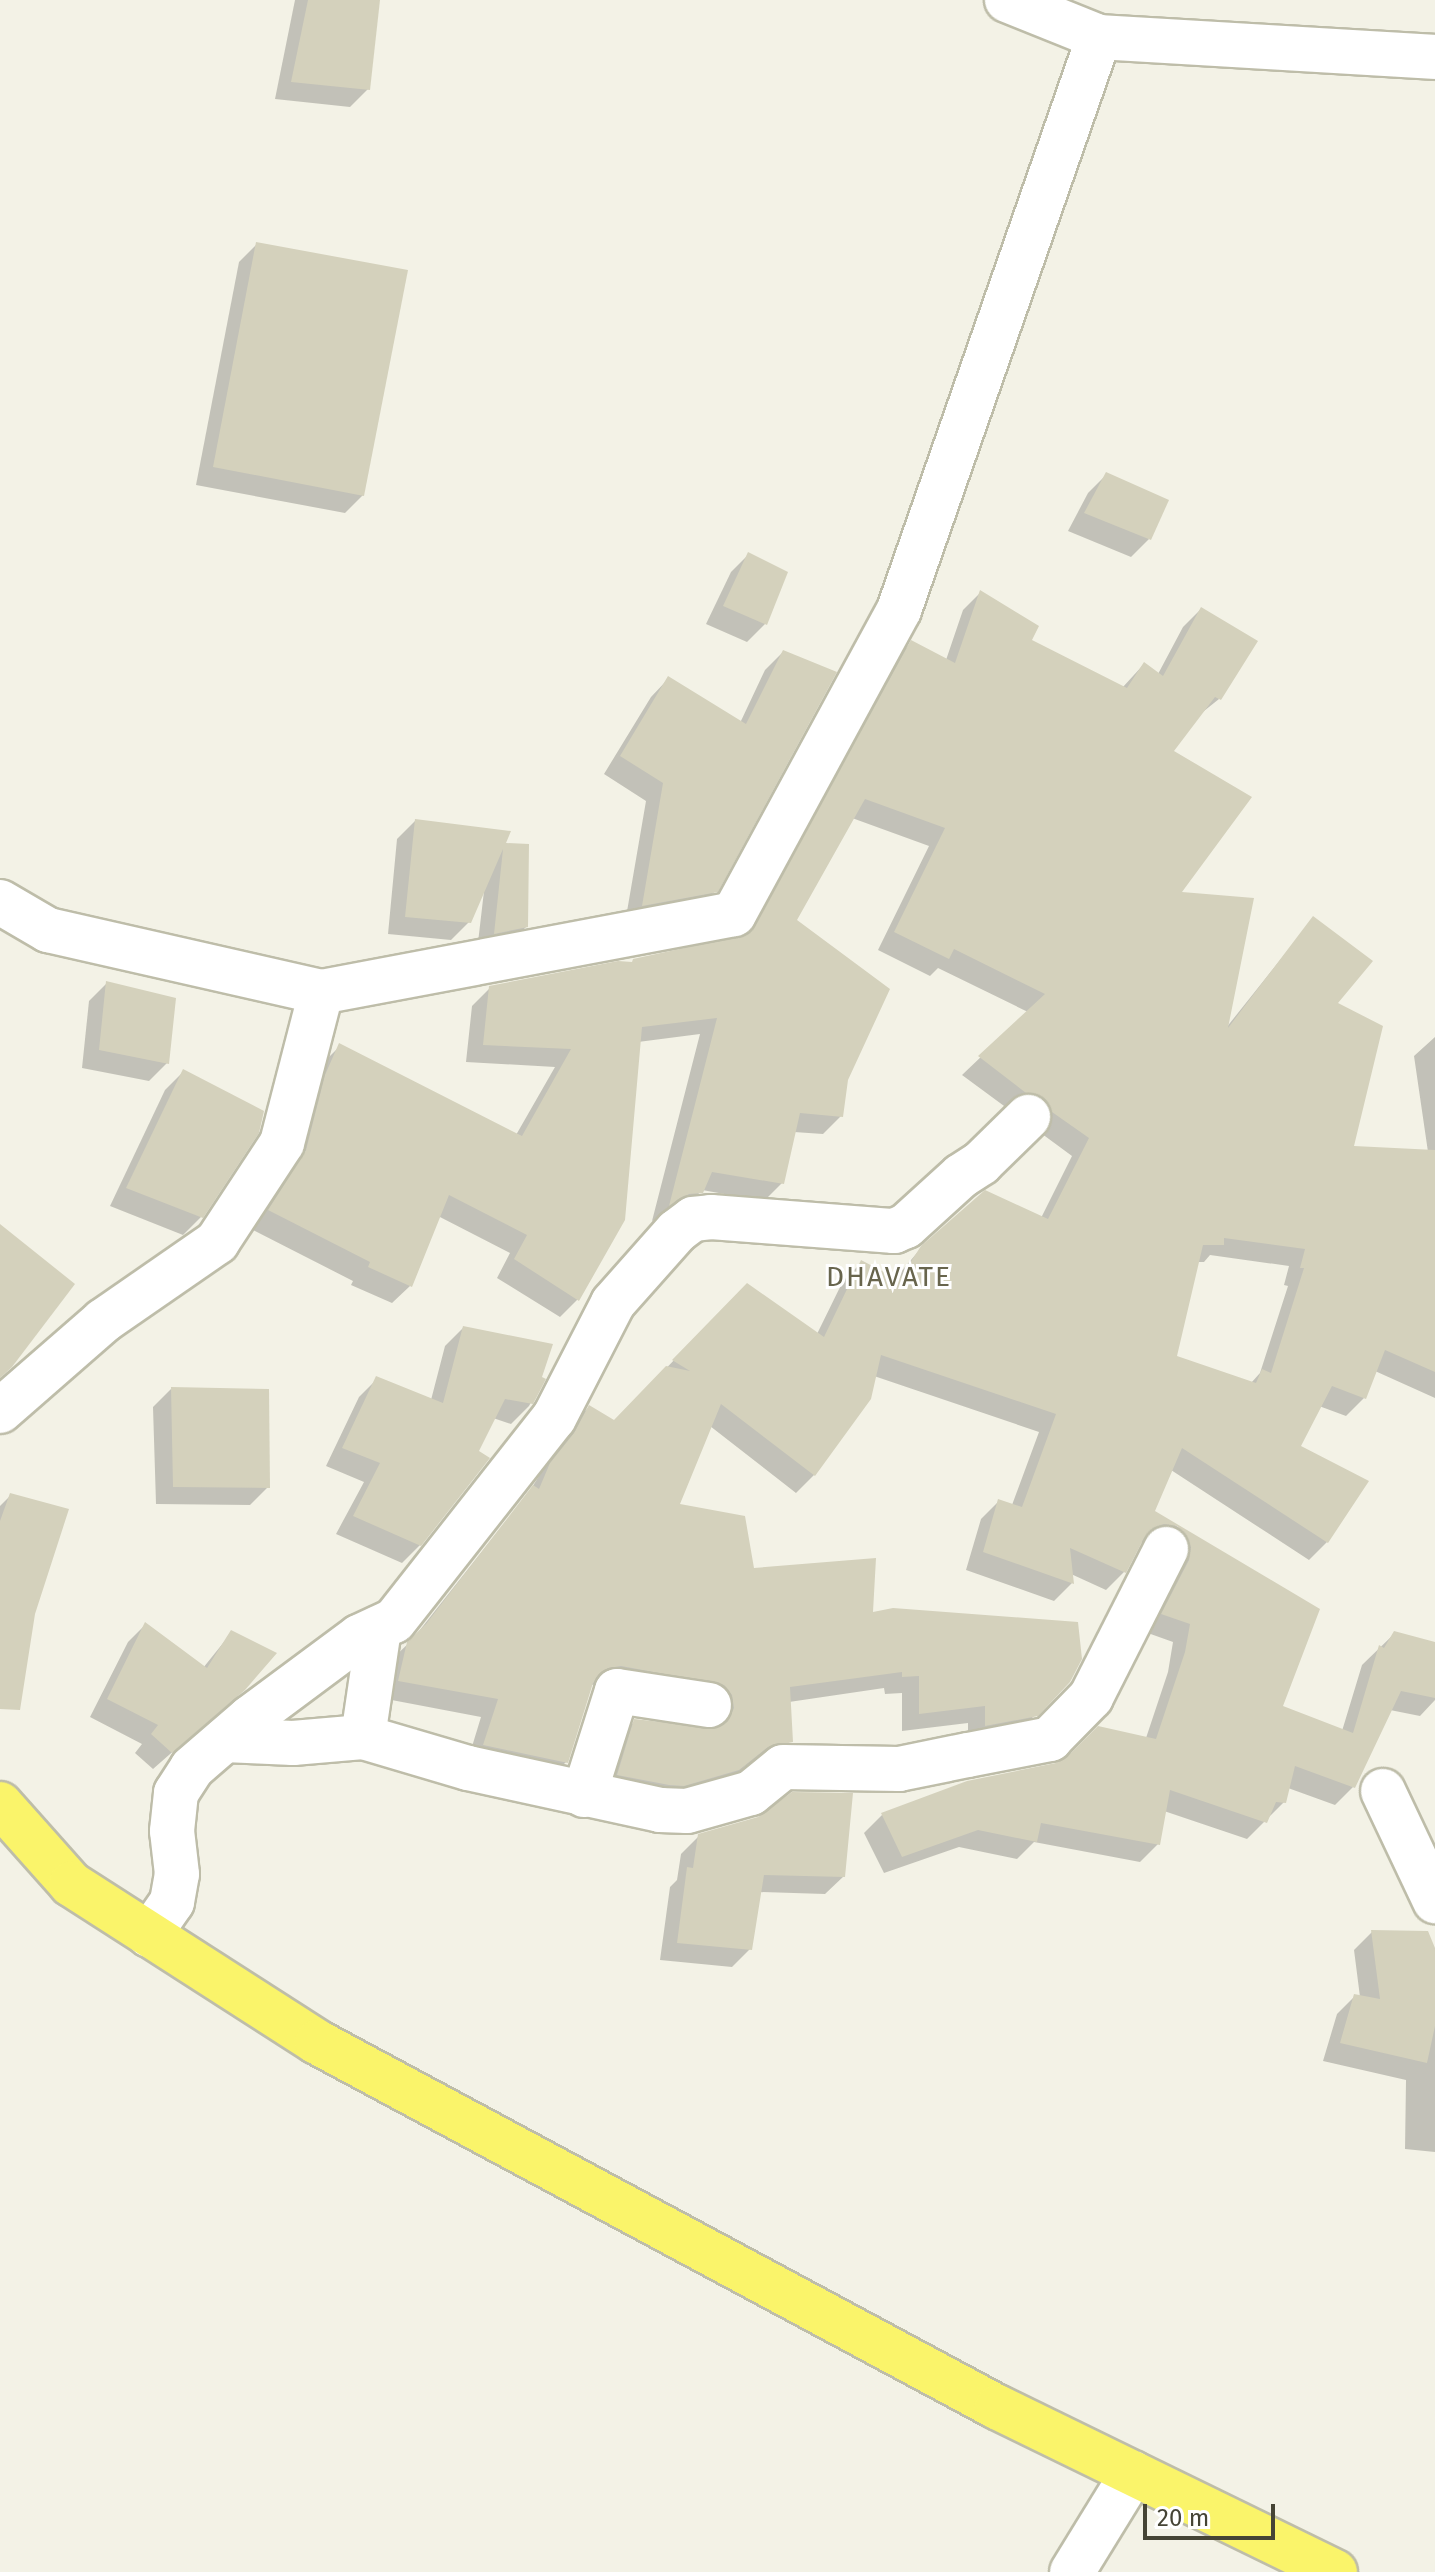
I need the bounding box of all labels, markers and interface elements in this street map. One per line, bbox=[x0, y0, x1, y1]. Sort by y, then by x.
district label: DHAVATE bbox=[826, 1260, 952, 1294]
scale bar bbox=[1147, 2488, 1279, 2538]
text: 20 m bbox=[1157, 2504, 1209, 2532]

